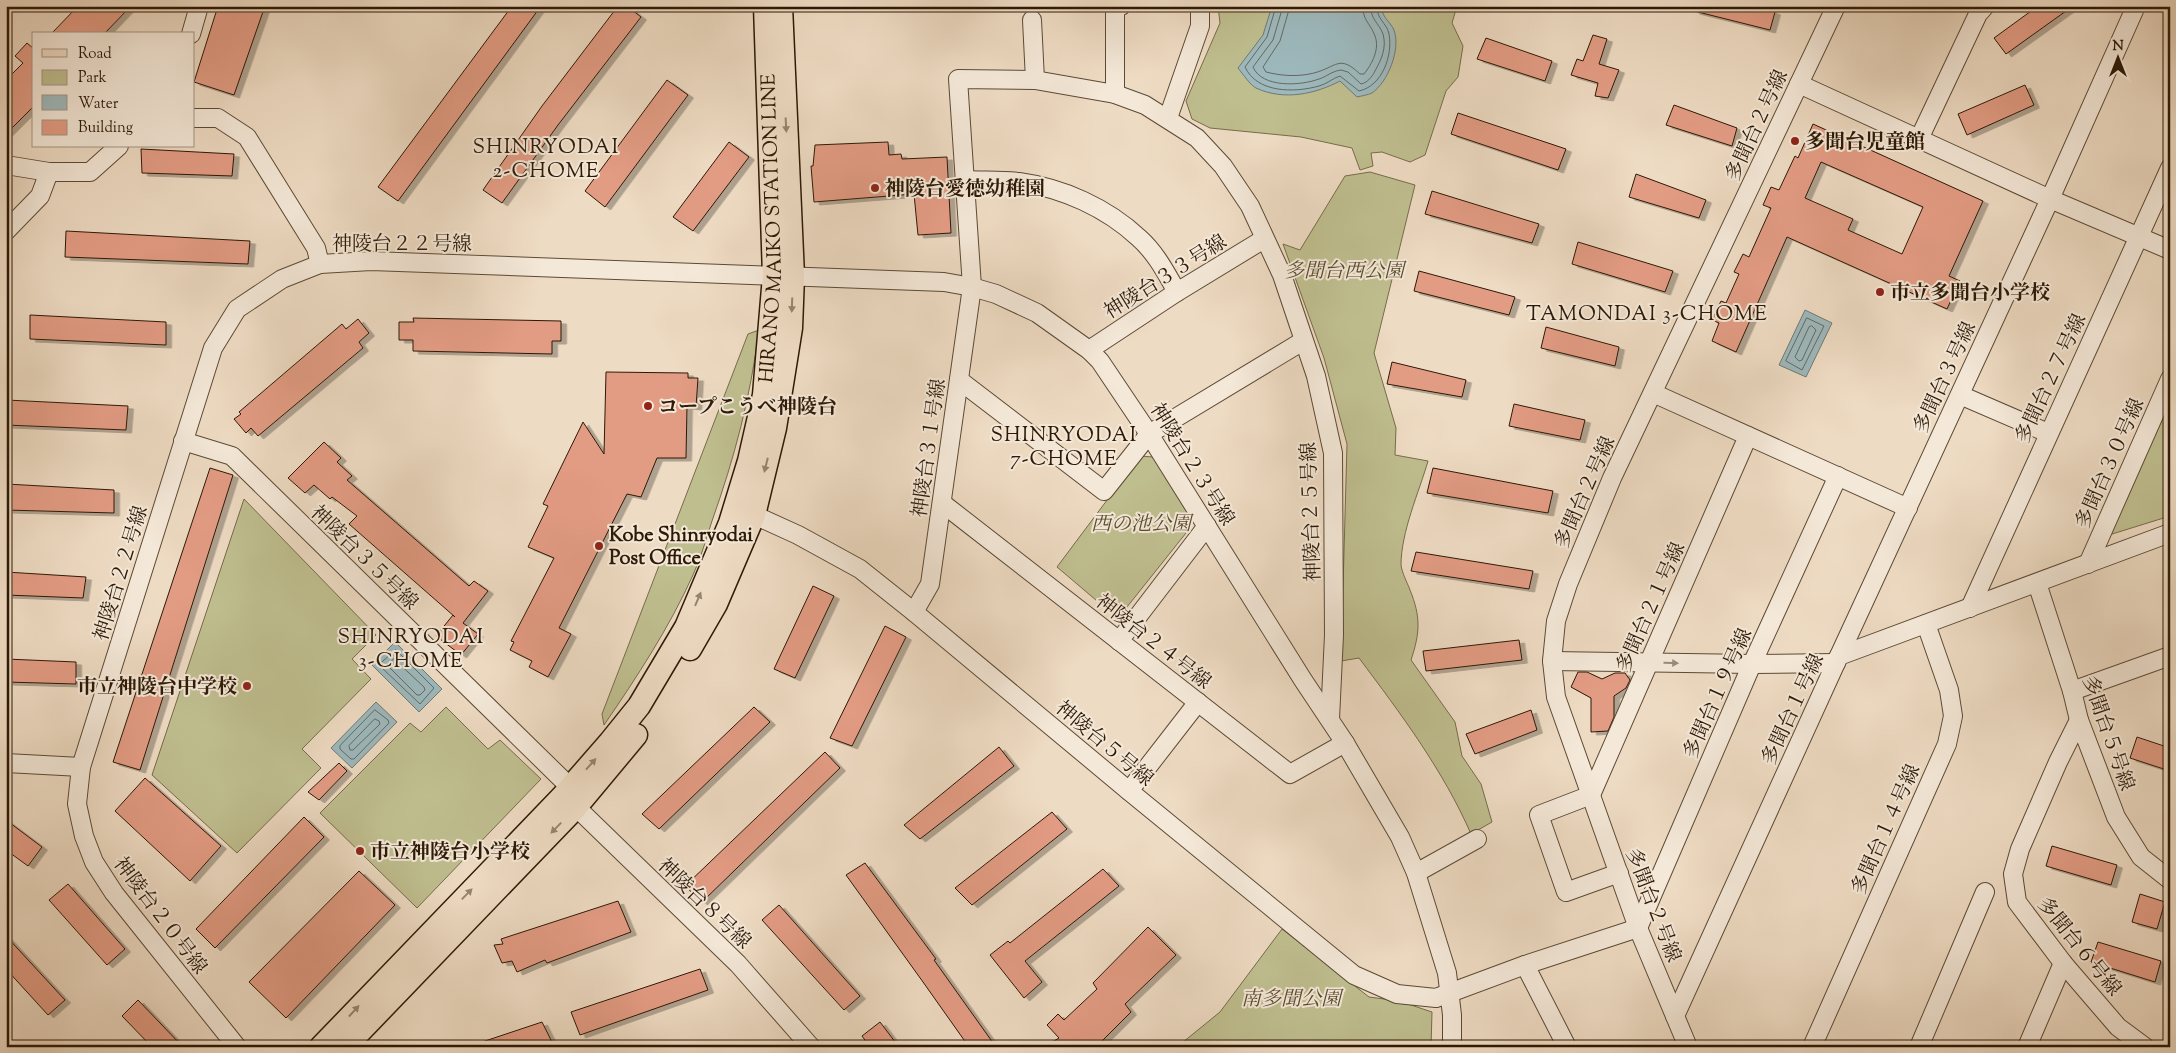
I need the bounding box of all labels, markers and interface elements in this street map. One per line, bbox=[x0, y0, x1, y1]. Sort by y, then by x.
legend bbox=[32, 32, 195, 148]
north arrow bbox=[2094, 32, 2144, 82]
text: N bbox=[2112, 37, 2124, 57]
text: Road bbox=[78, 44, 112, 65]
street label: 多聞台２号線 bbox=[1720, 66, 1797, 187]
text: Park bbox=[78, 68, 107, 89]
street label: HIRANO MAIKO STATION LINE bbox=[753, 73, 791, 384]
text: Water bbox=[78, 94, 119, 115]
one-way arrow bbox=[783, 117, 791, 133]
text: Building bbox=[78, 118, 133, 139]
place label: 多聞台児童館 bbox=[1805, 129, 1925, 158]
district label: SHINRYODAI 2-CHOME bbox=[473, 133, 619, 187]
marker: 多聞台児童館 bbox=[1789, 135, 1801, 147]
place label: 神陵台愛徳幼稚園 bbox=[885, 176, 1045, 205]
marker: 神陵台愛徳幼稚園 bbox=[869, 182, 881, 194]
street label: 神陵台３３号線 bbox=[1099, 229, 1233, 328]
street label: 神陵台２２号線 bbox=[332, 231, 472, 260]
park label: 多聞台西公園 bbox=[1284, 258, 1407, 287]
place label: 市立多聞台小学校 bbox=[1890, 280, 2050, 309]
marker: 市立多聞台小学校 bbox=[1874, 286, 1886, 298]
one-way arrow bbox=[788, 297, 796, 313]
district label: TAMONDAI 3-CHOME bbox=[1526, 300, 1768, 330]
street label: 多聞台２７号線 bbox=[2010, 309, 2095, 449]
street label: 多聞台３号線 bbox=[1908, 318, 1985, 439]
street label: 神陵台３１号線 bbox=[906, 377, 955, 520]
place label: コープこうべ神陵台 bbox=[658, 394, 837, 423]
street label: 多聞台３０号線 bbox=[2070, 394, 2153, 534]
street label: 神陵台２３号線 bbox=[1141, 398, 1240, 532]
marker: コープこうべ神陵台 bbox=[642, 400, 654, 412]
district label: SHINRYODAI 7-CHOME bbox=[991, 421, 1137, 475]
street label: 多聞台２号線 bbox=[1549, 432, 1624, 554]
street label: 神陵台２５号線 bbox=[1296, 441, 1329, 582]
one-way arrow bbox=[762, 457, 770, 472]
street label: 神陵台３５号線 bbox=[303, 500, 424, 618]
street label: 神陵台２２号線 bbox=[88, 503, 157, 645]
park label: 西の池公園 bbox=[1091, 511, 1194, 540]
place label: Kobe Shinryodai Post Office bbox=[609, 522, 753, 574]
street label: 多聞台２１号線 bbox=[1611, 538, 1694, 678]
marker: Kobe Shinryodai Post Office bbox=[593, 540, 605, 552]
street label: 神陵台２４号線 bbox=[1088, 588, 1217, 697]
one-way arrow bbox=[694, 592, 702, 606]
district label: SHINRYODAI 3-CHOME bbox=[338, 623, 484, 677]
street label: 多聞台１９号線 bbox=[1678, 624, 1761, 764]
street label: 多聞台１号線 bbox=[1756, 650, 1833, 771]
one-way arrow bbox=[1663, 659, 1679, 667]
street label: 多聞台５号線 bbox=[2073, 672, 2140, 795]
place label: 市立神陵台中学校 bbox=[77, 674, 237, 703]
marker: 市立神陵台中学校 bbox=[241, 680, 253, 692]
street label: 神陵台５号線 bbox=[1048, 695, 1159, 795]
one-way arrow bbox=[585, 758, 597, 770]
street label: 多聞台１４号線 bbox=[1846, 760, 1929, 900]
one-way arrow bbox=[550, 822, 562, 834]
place label: 市立神陵台小学校 bbox=[370, 839, 530, 868]
marker: 市立神陵台小学校 bbox=[354, 845, 366, 857]
street label: 多聞台２号線 bbox=[1617, 845, 1687, 967]
street label: 神陵台２０号線 bbox=[105, 852, 213, 981]
street label: 神陵台８号線 bbox=[650, 853, 756, 957]
one-way arrow bbox=[461, 888, 473, 900]
street label: 多聞台６号線 bbox=[2029, 892, 2127, 1003]
park label: 南多聞公園 bbox=[1241, 986, 1344, 1015]
one-way arrow bbox=[348, 1006, 360, 1018]

